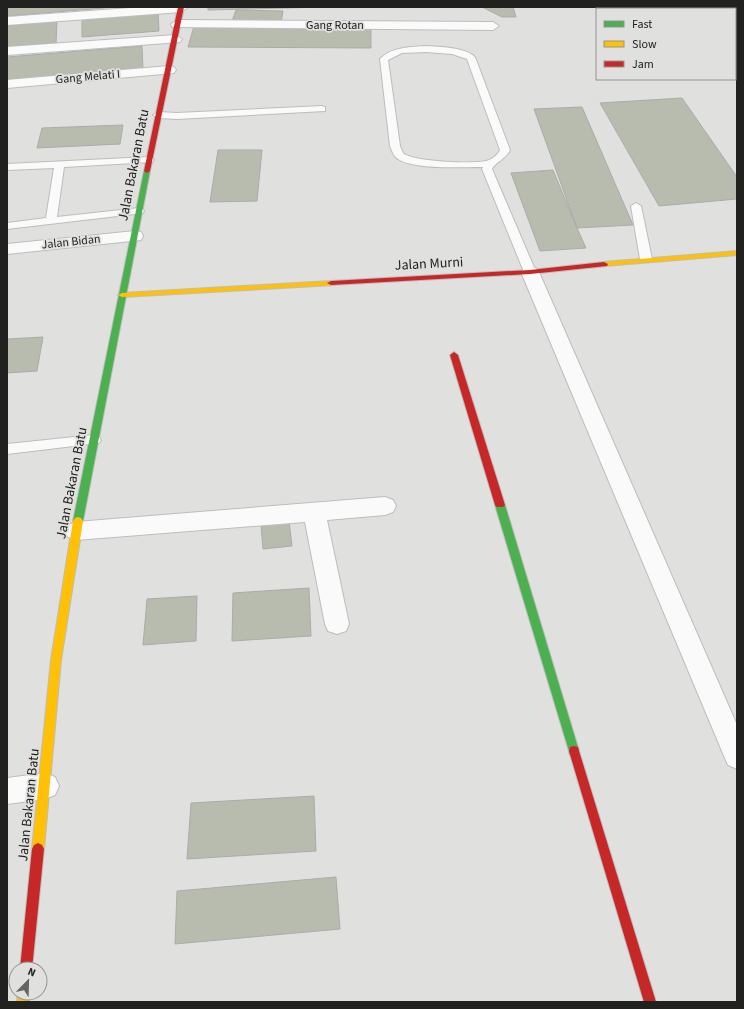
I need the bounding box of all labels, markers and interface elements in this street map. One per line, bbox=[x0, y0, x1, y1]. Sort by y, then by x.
legend bbox=[596, 8, 736, 80]
text: Fast bbox=[632, 16, 652, 33]
street label: Gang Rotan bbox=[306, 17, 364, 34]
text: Slow bbox=[632, 36, 657, 53]
text: Jam bbox=[632, 56, 654, 73]
street label: Gang Melati I bbox=[55, 66, 121, 88]
street label: Jalan Bakaran Batu bbox=[113, 107, 155, 223]
street label: Jalan Bidan bbox=[41, 230, 101, 254]
street label: Jalan Murni bbox=[394, 252, 464, 276]
street label: Jalan Bakaran Batu bbox=[51, 425, 93, 541]
street label: Jalan Bakaran Batu bbox=[13, 748, 45, 862]
north arrow bbox=[8, 961, 48, 1001]
text: N bbox=[25, 964, 38, 981]

